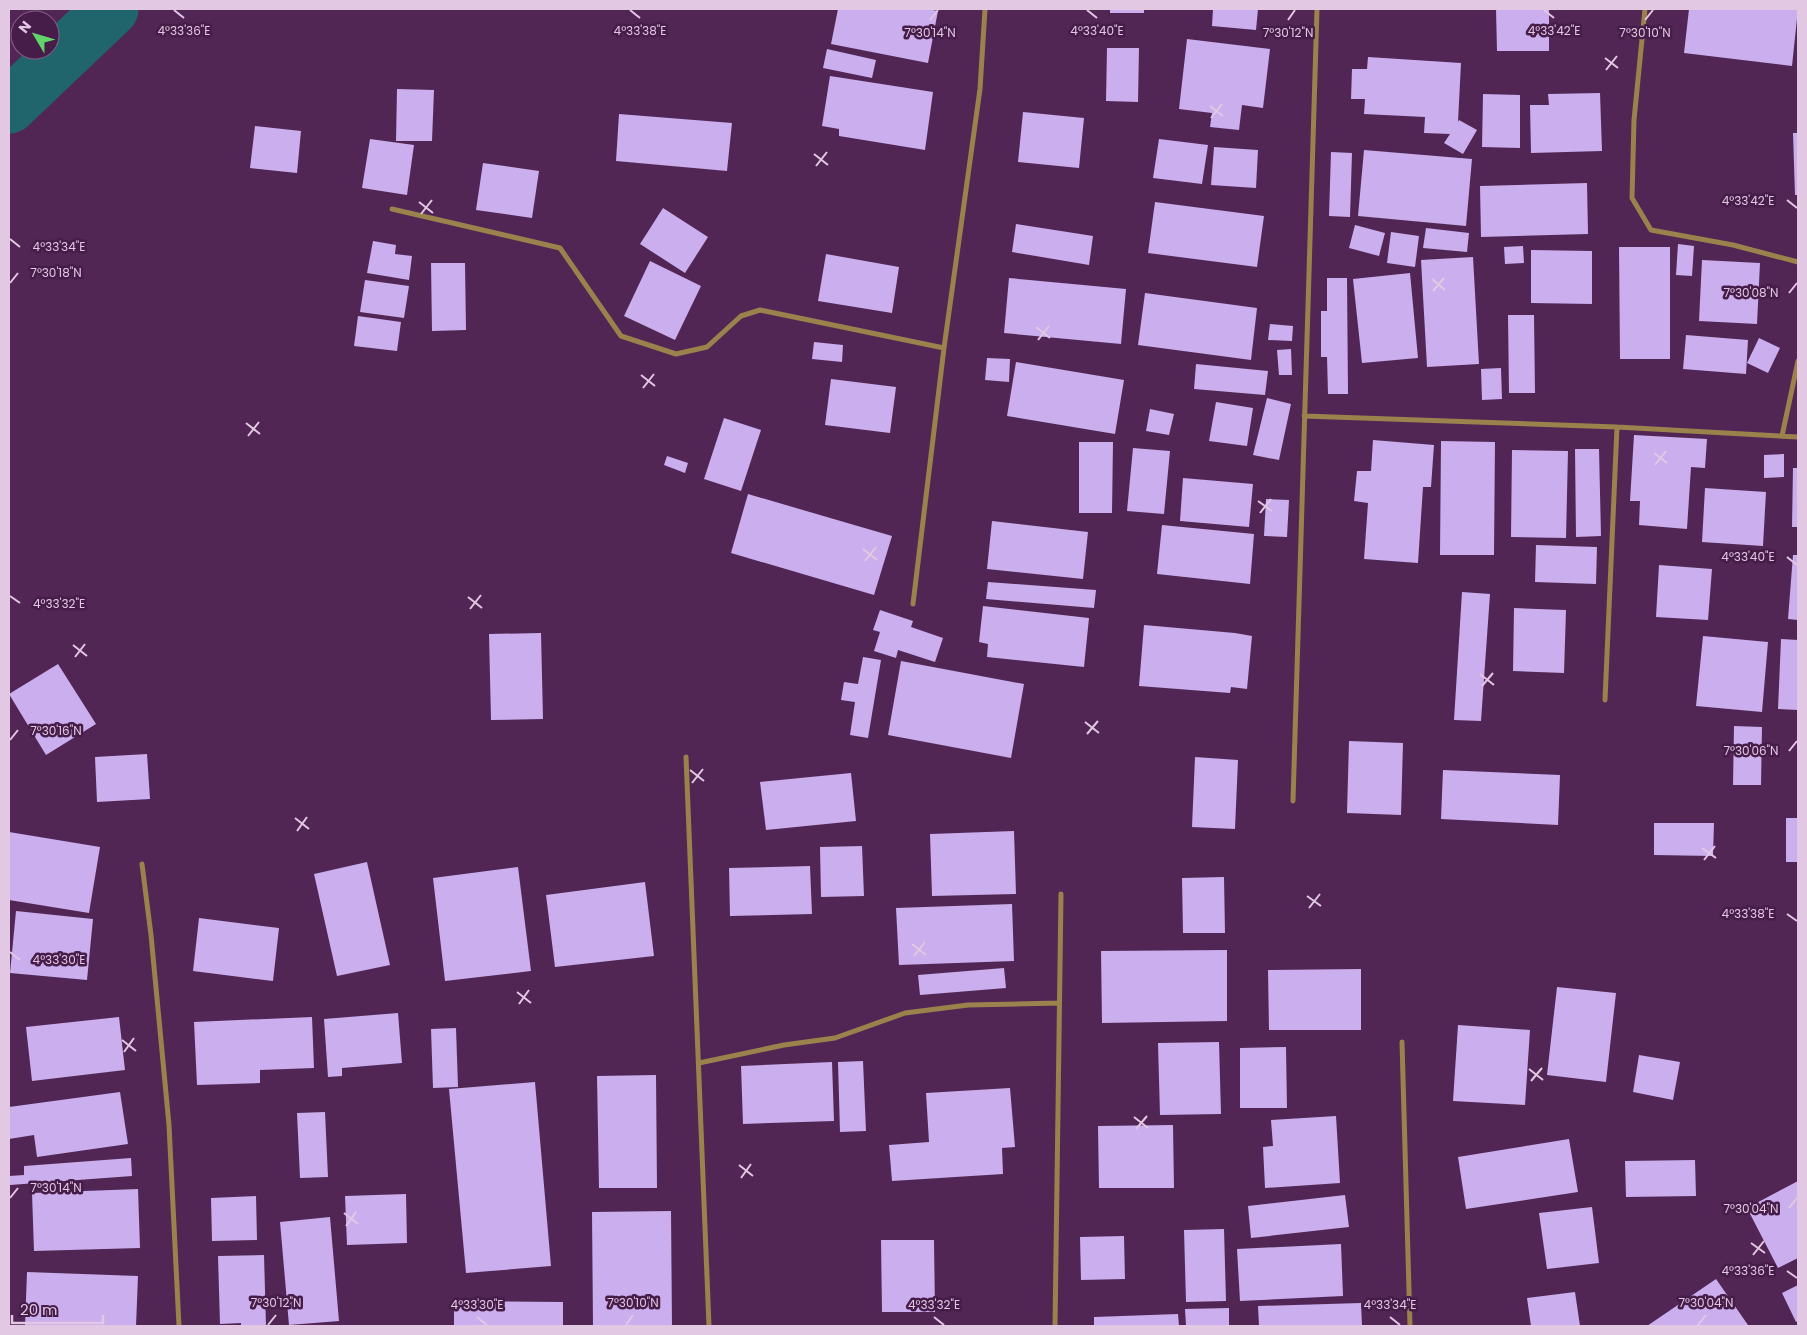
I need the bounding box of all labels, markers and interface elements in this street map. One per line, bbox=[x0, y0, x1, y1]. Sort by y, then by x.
north arrow bbox=[10, 10, 60, 60]
text: N bbox=[14, 17, 36, 37]
text: 4°33'36"E bbox=[158, 22, 210, 39]
text: 4°33'38"E bbox=[614, 22, 666, 39]
text: 4°33'40"E bbox=[1070, 22, 1124, 39]
text: 4°33'42"E bbox=[1528, 22, 1580, 39]
text: 7°30'14"N bbox=[904, 24, 956, 41]
text: 7°30'12"N bbox=[1263, 24, 1313, 41]
text: 7°30'10"N bbox=[1619, 24, 1671, 41]
text: 4°33'42"E bbox=[1722, 192, 1774, 209]
text: 4°33'34"E bbox=[33, 238, 85, 255]
text: 7°30'18"N bbox=[30, 264, 82, 281]
text: 7°30'08"N bbox=[1723, 284, 1779, 301]
text: 4°33'40"E bbox=[1721, 548, 1775, 565]
text: 4°33'32"E bbox=[33, 595, 85, 612]
text: 7°30'16"N bbox=[30, 722, 82, 739]
text: 7°30'06"N bbox=[1723, 742, 1779, 759]
text: 4°33'38"E bbox=[1722, 905, 1774, 922]
text: 4°33'30"E bbox=[33, 951, 85, 968]
text: 7°30'14"N bbox=[30, 1179, 82, 1196]
text: 7°30'04"N bbox=[1723, 1200, 1779, 1217]
text: 4°33'36"E bbox=[1722, 1262, 1774, 1279]
scale bar bbox=[12, 1292, 104, 1324]
text: 7°30'12"N bbox=[251, 1294, 301, 1311]
text: 7°30'10"N bbox=[607, 1294, 659, 1311]
text: 7°30'04"N bbox=[1678, 1294, 1734, 1311]
text: 4°33'30"E bbox=[451, 1296, 503, 1313]
text: 4°33'32"E bbox=[908, 1296, 960, 1313]
text: 4°33'34"E bbox=[1364, 1296, 1416, 1313]
text: 20 m bbox=[20, 1299, 58, 1320]

